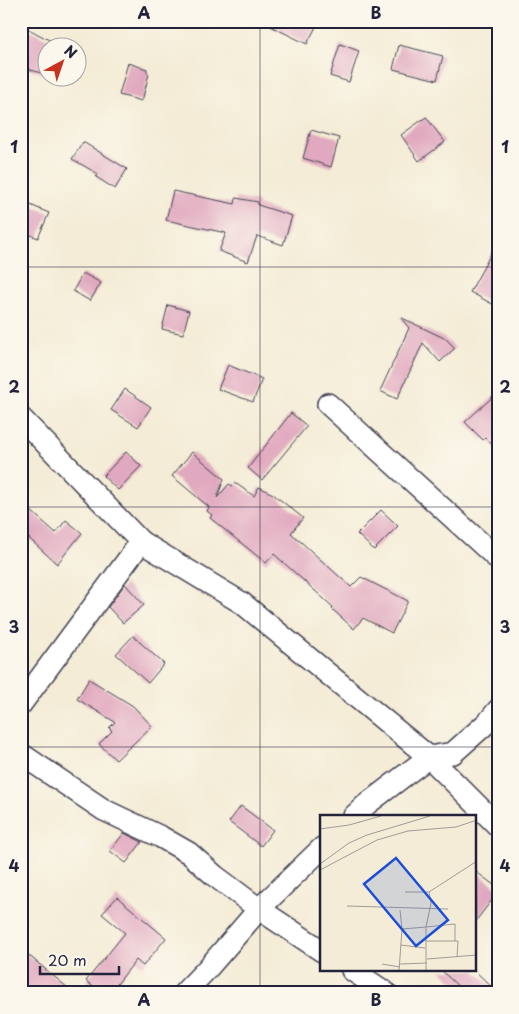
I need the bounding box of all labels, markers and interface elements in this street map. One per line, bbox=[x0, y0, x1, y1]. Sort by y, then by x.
text: A bbox=[138, 0, 151, 24]
text: B bbox=[371, 0, 382, 24]
north arrow bbox=[38, 38, 88, 88]
text: N bbox=[60, 40, 82, 63]
text: 1 bbox=[10, 134, 18, 158]
text: 1 bbox=[501, 134, 509, 158]
text: 2 bbox=[8, 374, 20, 398]
text: 2 bbox=[499, 374, 511, 398]
text: 3 bbox=[9, 614, 19, 638]
text: 3 bbox=[500, 614, 510, 638]
inset map bbox=[320, 815, 476, 972]
text: 4 bbox=[9, 853, 20, 877]
text: 4 bbox=[500, 853, 511, 877]
scale bar bbox=[40, 944, 119, 976]
text: 20 m bbox=[48, 948, 87, 971]
text: A bbox=[138, 987, 151, 1011]
text: B bbox=[371, 987, 382, 1011]

